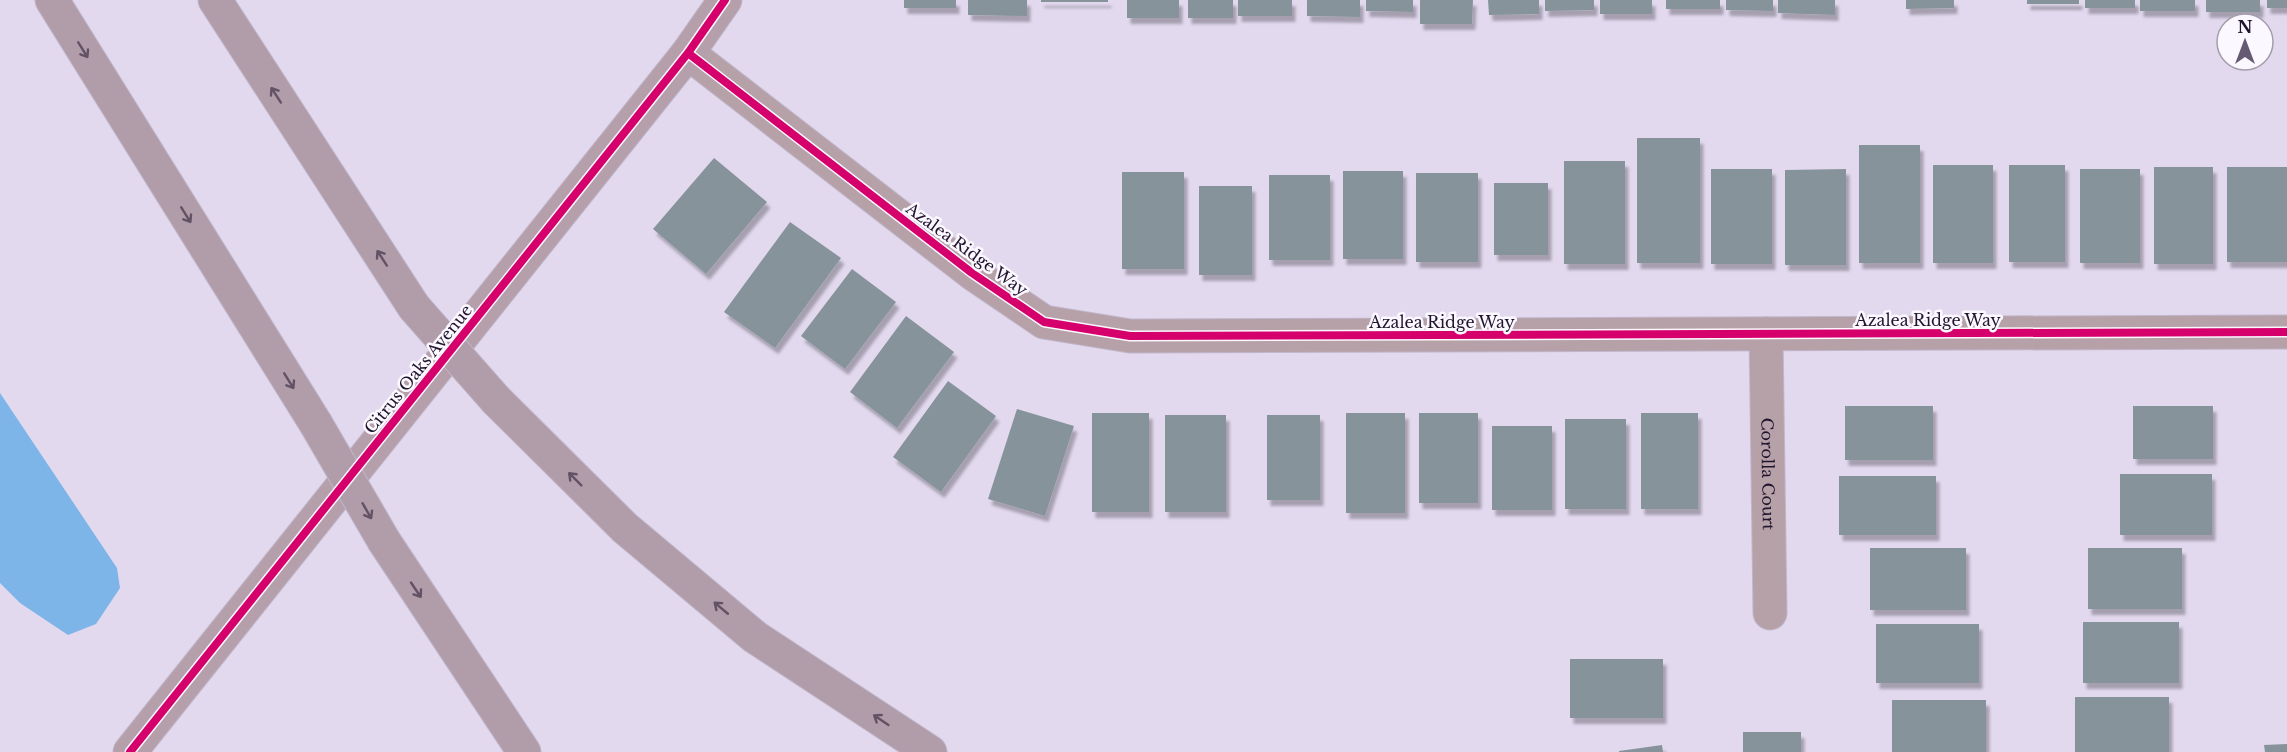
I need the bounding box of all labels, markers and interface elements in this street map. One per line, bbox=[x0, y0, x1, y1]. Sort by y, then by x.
north arrow bbox=[2215, 12, 2275, 72]
text: N bbox=[2237, 17, 2253, 37]
one-way arrow bbox=[77, 41, 89, 58]
one-way arrow bbox=[269, 86, 282, 103]
street label: Azalea Ridge Way bbox=[901, 198, 1032, 300]
one-way arrow bbox=[180, 206, 192, 223]
one-way arrow bbox=[376, 250, 388, 267]
street label: Citrus Oaks Avenue bbox=[360, 300, 476, 438]
street label: Azalea Ridge Way bbox=[1854, 310, 2001, 330]
street label: Azalea Ridge Way bbox=[1368, 312, 1515, 332]
one-way arrow bbox=[283, 372, 296, 389]
street label: Corolla Court bbox=[1757, 417, 1779, 530]
one-way arrow bbox=[568, 472, 583, 486]
one-way arrow bbox=[361, 502, 373, 519]
one-way arrow bbox=[410, 581, 423, 598]
one-way arrow bbox=[714, 601, 729, 615]
one-way arrow bbox=[873, 713, 890, 725]

